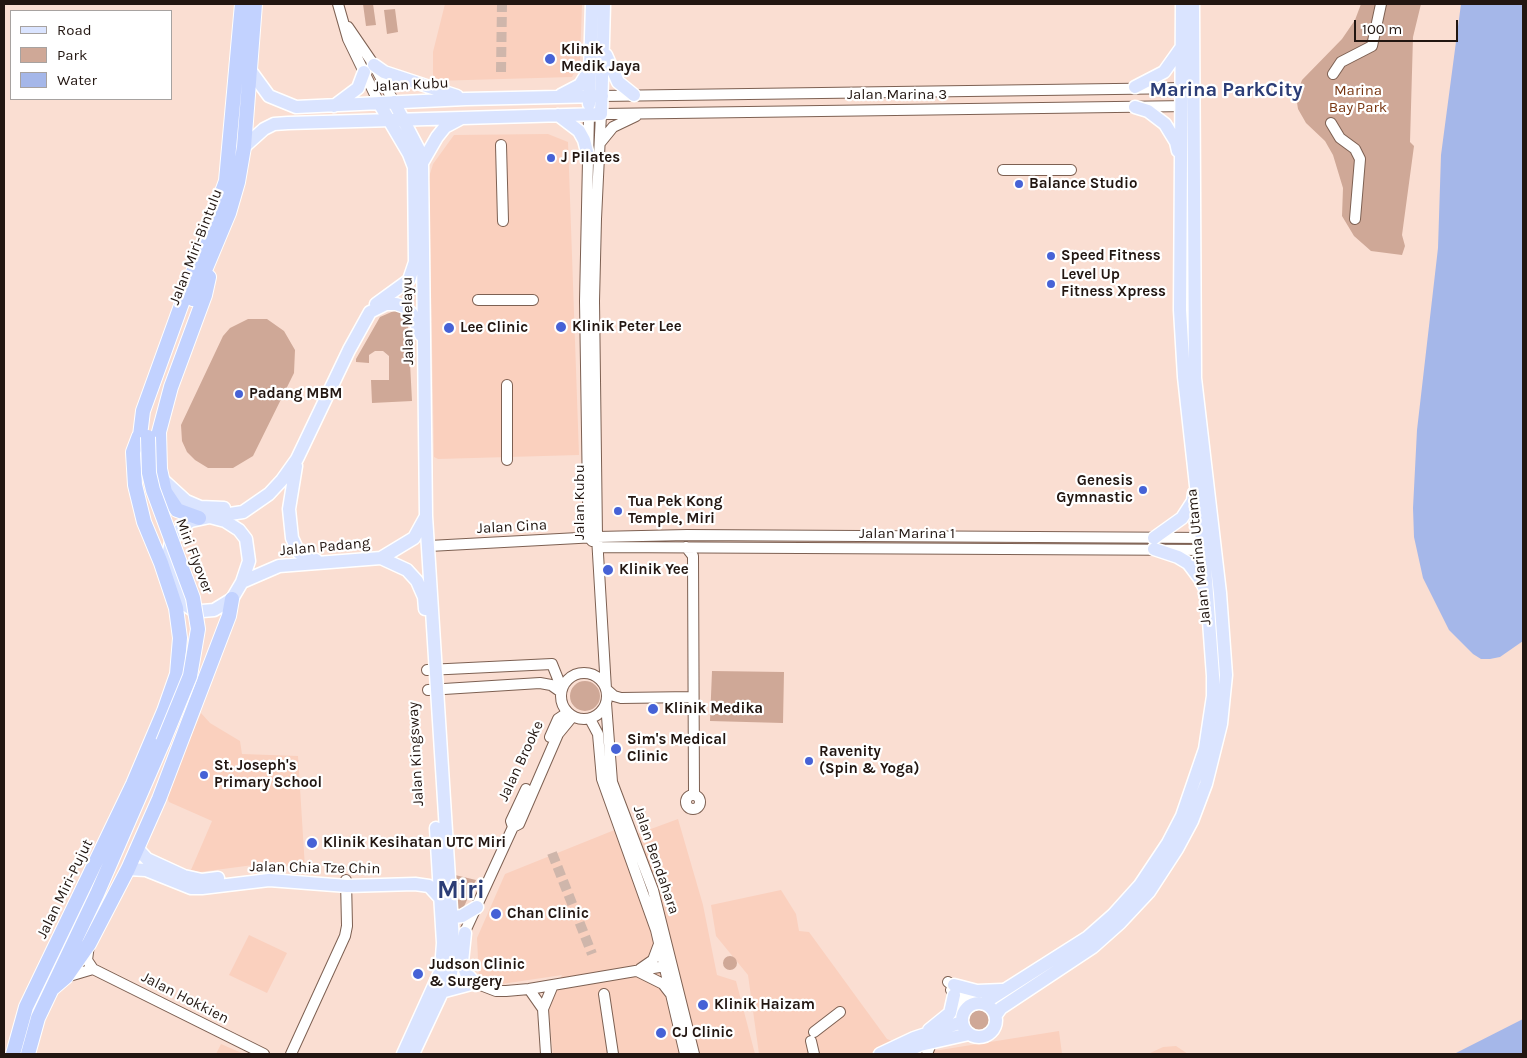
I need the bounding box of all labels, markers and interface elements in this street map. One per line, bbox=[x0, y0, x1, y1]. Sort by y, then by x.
legend bbox=[10, 10, 172, 100]
scale bar bbox=[1357, 10, 1461, 42]
text: 100 m bbox=[1362, 20, 1402, 38]
text: Road bbox=[57, 21, 92, 39]
place label: Klinik Medik Jaya bbox=[561, 41, 641, 76]
text: Park bbox=[57, 46, 87, 64]
marker: Klinik Medik Jaya bbox=[543, 52, 557, 66]
text: Water bbox=[57, 71, 97, 89]
street label: Jalan Kubu bbox=[373, 74, 449, 96]
district label: Marina ParkCity bbox=[1150, 78, 1302, 102]
park label: Marina Bay Park bbox=[1329, 82, 1387, 117]
street label: Jalan Marina 3 bbox=[847, 86, 947, 104]
place label: J Pilates bbox=[561, 149, 620, 167]
marker: J Pilates bbox=[545, 152, 557, 164]
place label: Balance Studio bbox=[1029, 175, 1137, 193]
marker: Balance Studio bbox=[1013, 178, 1025, 190]
street label: Jalan Miri-Bintulu bbox=[166, 187, 226, 307]
place label: Speed Fitness bbox=[1061, 247, 1161, 265]
marker: Speed Fitness bbox=[1045, 250, 1057, 262]
place label: Level Up Fitness Xpress bbox=[1061, 266, 1166, 301]
street label: Jalan Melayu bbox=[398, 277, 418, 365]
marker: Level Up Fitness Xpress bbox=[1045, 278, 1057, 290]
place label: Klinik Peter Lee bbox=[572, 318, 682, 336]
place label: Lee Clinic bbox=[460, 319, 528, 337]
marker: Klinik Peter Lee bbox=[554, 320, 568, 334]
marker: Lee Clinic bbox=[442, 321, 456, 335]
place label: Padang MBM bbox=[249, 385, 342, 403]
marker: Padang MBM bbox=[233, 388, 245, 400]
street label: Jalan Kubu bbox=[571, 464, 589, 540]
place label: Genesis Gymnastic bbox=[1056, 472, 1133, 507]
marker: Genesis Gymnastic bbox=[1137, 484, 1149, 496]
street label: Jalan Marina Utama bbox=[1183, 488, 1215, 626]
place label: Tua Pek Kong Temple, Miri bbox=[628, 493, 722, 528]
marker: Tua Pek Kong Temple, Miri bbox=[612, 505, 624, 517]
street label: Miri Flyover bbox=[172, 516, 216, 596]
street label: Jalan Cina bbox=[476, 516, 548, 538]
street label: Jalan Marina 1 bbox=[859, 525, 955, 543]
street label: Jalan Padang bbox=[279, 534, 371, 560]
place label: Klinik Yee bbox=[619, 561, 689, 579]
marker: Klinik Yee bbox=[601, 563, 615, 577]
place label: Klinik Medika bbox=[664, 700, 763, 718]
street label: Jalan Kingsway bbox=[404, 701, 428, 807]
marker: Klinik Medika bbox=[646, 702, 660, 716]
street label: Jalan Brooke bbox=[495, 718, 547, 804]
place label: Sim's Medical Clinic bbox=[627, 731, 727, 766]
marker: Sim's Medical Clinic bbox=[609, 742, 623, 756]
place label: Ravenity (Spin & Yoga) bbox=[819, 743, 920, 778]
marker: Ravenity (Spin & Yoga) bbox=[803, 755, 815, 767]
place label: St. Joseph's Primary School bbox=[214, 757, 322, 792]
marker: St. Joseph's Primary School bbox=[198, 769, 210, 781]
street label: Jalan Bendahara bbox=[629, 803, 683, 917]
place label: Klinik Kesihatan UTC Miri bbox=[323, 834, 506, 852]
street label: Jalan Miri-Pujut bbox=[33, 836, 97, 942]
marker: Klinik Kesihatan UTC Miri bbox=[305, 836, 319, 850]
street label: Jalan Chia Tze Chin bbox=[249, 858, 381, 878]
district label: Miri bbox=[437, 876, 485, 906]
place label: Chan Clinic bbox=[507, 905, 589, 923]
marker: Chan Clinic bbox=[489, 907, 503, 921]
place label: Judson Clinic & Surgery bbox=[429, 956, 525, 991]
marker: Judson Clinic & Surgery bbox=[411, 967, 425, 981]
street label: Jalan Hokkien bbox=[138, 968, 232, 1028]
place label: Klinik Haizam bbox=[714, 996, 815, 1014]
marker: Klinik Haizam bbox=[696, 998, 710, 1012]
place label: CJ Clinic bbox=[672, 1024, 733, 1042]
marker: CJ Clinic bbox=[654, 1026, 668, 1040]

